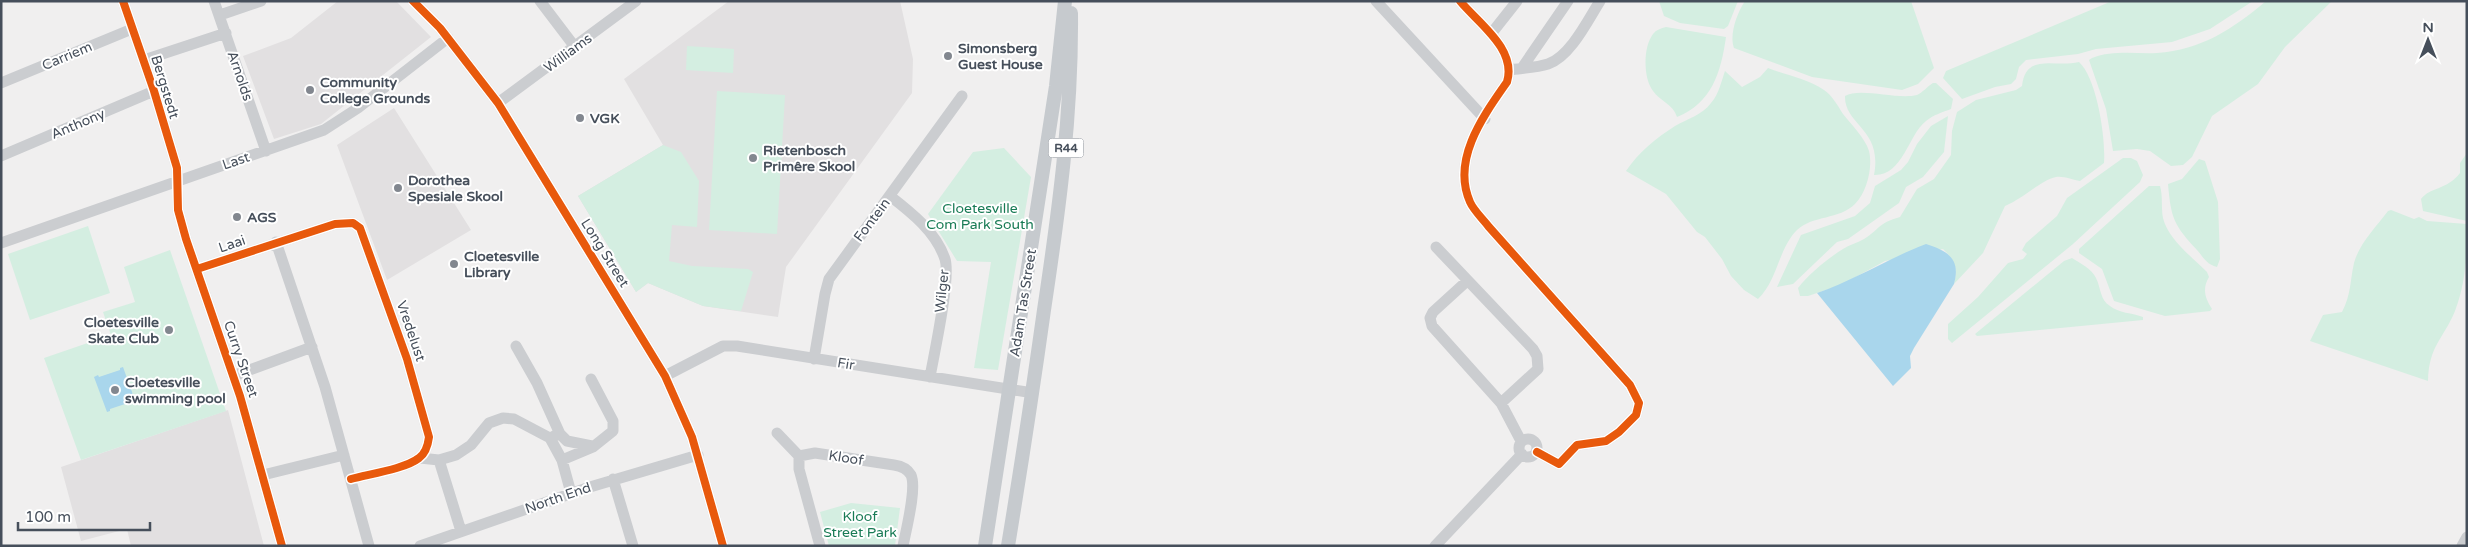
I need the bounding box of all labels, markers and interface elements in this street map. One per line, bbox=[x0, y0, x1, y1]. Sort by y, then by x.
north arrow bbox=[2403, 15, 2453, 65]
text: N bbox=[2422, 19, 2434, 36]
street label: Williams bbox=[541, 30, 596, 76]
street label: Carriem bbox=[39, 38, 95, 74]
place label: Simonsberg Guest House bbox=[958, 40, 1043, 73]
street label: Arnolds bbox=[224, 49, 257, 104]
marker: Simonsberg Guest House bbox=[942, 50, 954, 62]
street label: Bergstedt bbox=[147, 53, 183, 121]
place label: Community College Grounds bbox=[320, 74, 430, 107]
marker: Community College Grounds bbox=[304, 84, 316, 96]
street label: Anthony bbox=[48, 105, 108, 143]
place label: VGK bbox=[590, 110, 620, 127]
marker: VGK bbox=[574, 112, 586, 124]
road number: R44 bbox=[1048, 138, 1084, 158]
place label: Rietenbosch Primêre Skool bbox=[763, 142, 855, 175]
street label: Last bbox=[220, 148, 253, 174]
marker: Rietenbosch Primêre Skool bbox=[747, 152, 759, 164]
place label: Dorothea Spesiale Skool bbox=[408, 172, 503, 205]
marker: Dorothea Spesiale Skool bbox=[392, 182, 404, 194]
street label: Fontein bbox=[850, 195, 894, 245]
park label: Cloetesville Com Park South bbox=[926, 200, 1034, 233]
place label: AGS bbox=[247, 209, 277, 226]
marker: AGS bbox=[231, 211, 243, 223]
street label: Long Street bbox=[577, 216, 633, 291]
street label: Laai bbox=[216, 232, 248, 256]
street label: Adam Tas Street bbox=[1006, 247, 1040, 358]
place label: Cloetesville Library bbox=[464, 248, 539, 281]
marker: Cloetesville Library bbox=[448, 258, 460, 270]
street label: Wilger bbox=[931, 268, 953, 313]
street label: Vredelust bbox=[393, 298, 429, 364]
place label: Cloetesville Skate Club bbox=[84, 314, 159, 347]
street label: Curry Street bbox=[220, 318, 262, 400]
marker: Cloetesville Skate Club bbox=[163, 324, 175, 336]
street label: Fir bbox=[836, 354, 856, 374]
place label: Cloetesville swimming pool bbox=[125, 374, 226, 407]
marker: Cloetesville swimming pool bbox=[109, 384, 121, 396]
street label: Kloof bbox=[827, 447, 865, 469]
street label: North End bbox=[523, 479, 593, 517]
scale bar bbox=[18, 500, 150, 532]
text: 100 m bbox=[25, 508, 71, 526]
park label: Kloof Street Park bbox=[823, 508, 897, 541]

